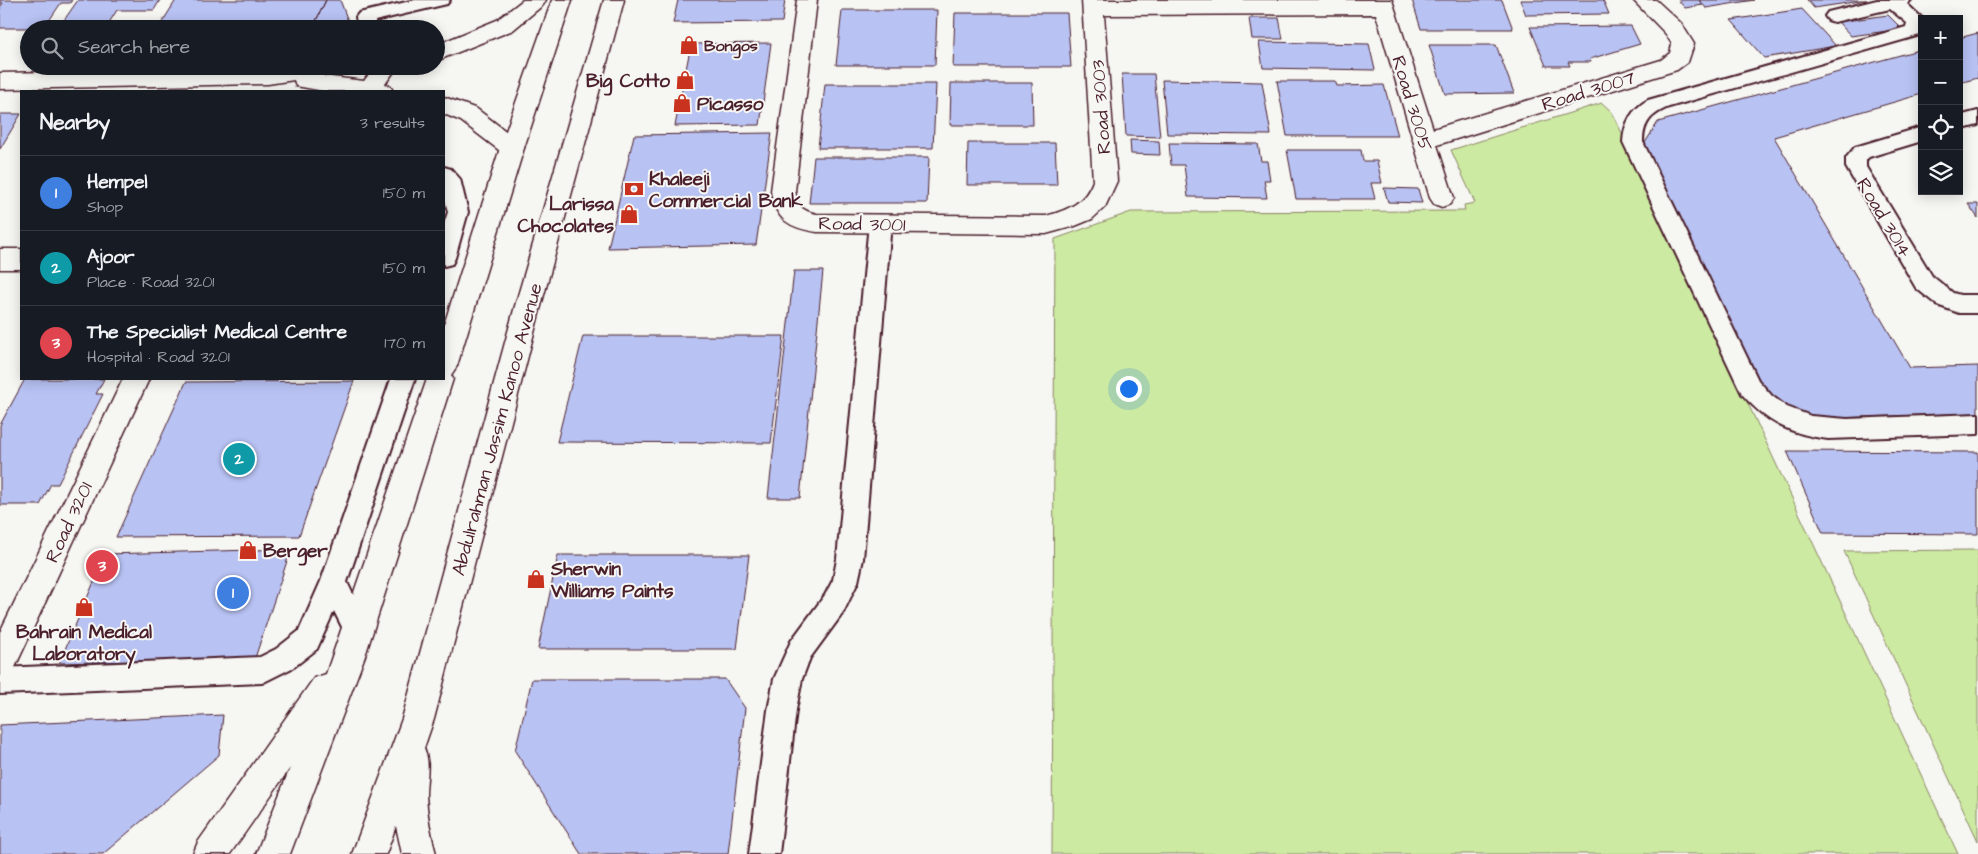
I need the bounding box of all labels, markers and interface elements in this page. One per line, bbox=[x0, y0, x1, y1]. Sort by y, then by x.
map controls bbox=[1918, 15, 1963, 195]
button: + bbox=[1918, 15, 1963, 60]
search box bbox=[20, 20, 445, 75]
icon: search bbox=[38, 34, 66, 62]
text: Search here bbox=[78, 34, 190, 61]
shop icon: Bongos bbox=[678, 34, 700, 56]
place label: Bongos bbox=[704, 35, 758, 59]
street label: Road 3005 bbox=[1384, 52, 1439, 155]
street label: Road 3003 bbox=[1085, 58, 1118, 155]
button: − bbox=[1918, 60, 1963, 105]
street label: Road 3007 bbox=[1538, 64, 1639, 118]
place label: Big Cotto bbox=[586, 68, 670, 96]
shop icon: Big Cotto bbox=[674, 69, 696, 91]
place label: Picasso bbox=[697, 91, 764, 118]
shop icon: Picasso bbox=[671, 92, 693, 114]
button: locate bbox=[1918, 105, 1963, 150]
text: Nearby bbox=[40, 108, 110, 137]
text: 3 results bbox=[360, 112, 425, 134]
button: layers bbox=[1918, 150, 1963, 195]
place label: Khaleeji Commercial Bank bbox=[649, 166, 803, 215]
text: Hempel bbox=[87, 169, 147, 196]
street label: Road 3014 bbox=[1849, 173, 1918, 263]
bank icon: Khaleeji Commercial Bank bbox=[623, 178, 645, 200]
text: 1 bbox=[55, 182, 57, 204]
text: 150 m bbox=[383, 182, 425, 204]
place label: Larissa Chocolates bbox=[518, 191, 614, 240]
text: Shop bbox=[87, 196, 123, 218]
shop icon: Larissa Chocolates bbox=[618, 203, 640, 225]
street label: Road 3001 bbox=[818, 210, 906, 239]
text: Ajoor bbox=[87, 244, 134, 271]
text: 2 bbox=[51, 257, 61, 279]
text: 150 m bbox=[383, 257, 425, 279]
text: Place · Road 3201 bbox=[87, 271, 214, 293]
street label: Abdulrahman Jassim Kanoo Avenue bbox=[445, 280, 550, 579]
text: The Specialist Medical Centre bbox=[87, 319, 347, 346]
text: 3 bbox=[52, 332, 60, 354]
text: 170 m bbox=[384, 332, 425, 354]
text: Hospital · Road 3201 bbox=[87, 346, 230, 368]
your location bbox=[1116, 376, 1142, 402]
pin: 2 bbox=[223, 440, 255, 478]
street label: Road 3201 bbox=[39, 477, 100, 567]
place label: Berger bbox=[263, 538, 328, 566]
shop icon: Berger bbox=[237, 539, 259, 561]
pin: 3 bbox=[86, 547, 118, 585]
place label: Sherwin Williams Paints bbox=[550, 556, 674, 605]
shop icon: Sherwin Williams Paints bbox=[525, 568, 547, 590]
pin: 1 bbox=[217, 574, 249, 612]
shop icon: Bahrain Medical Laboratory bbox=[73, 596, 95, 618]
place label: Bahrain Medical Laboratory bbox=[16, 619, 152, 669]

